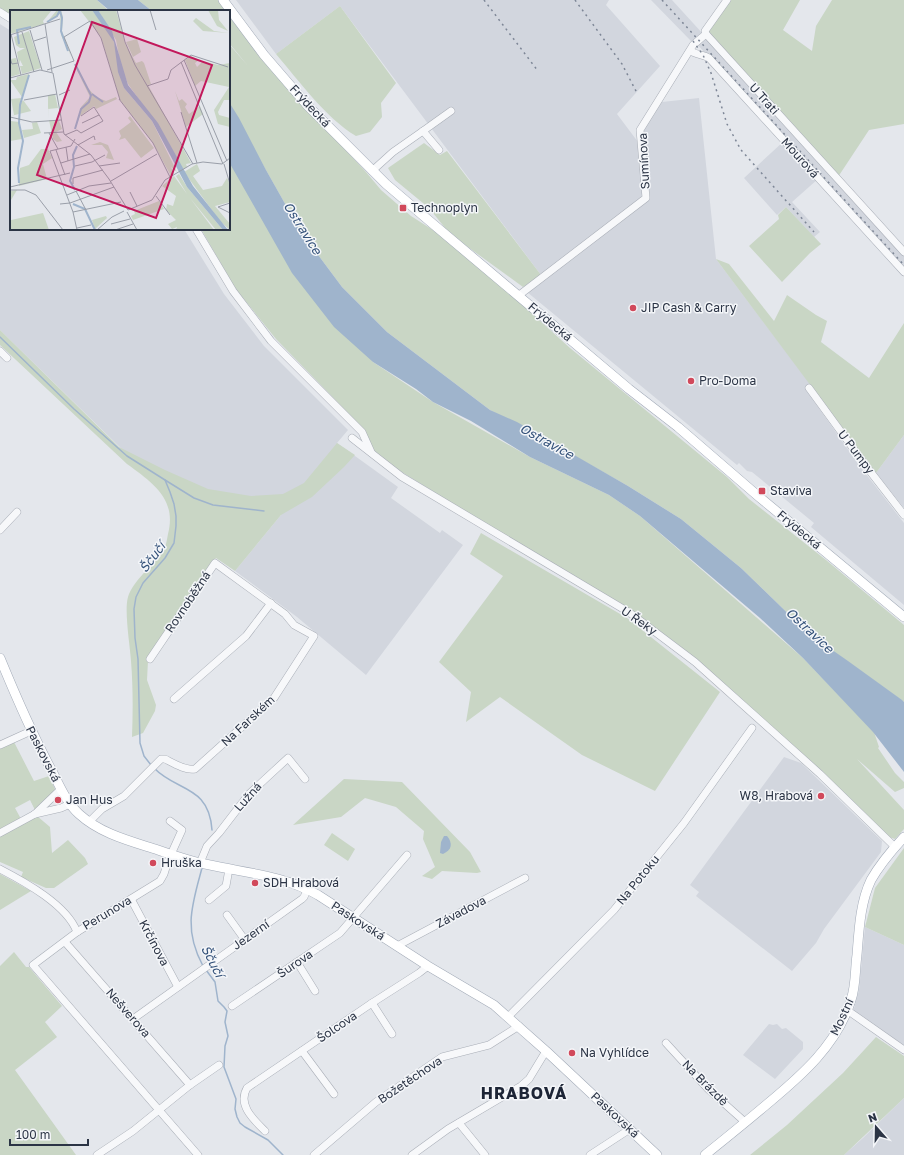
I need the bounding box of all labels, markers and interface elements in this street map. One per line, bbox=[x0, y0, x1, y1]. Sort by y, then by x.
inset map bbox=[10, 10, 230, 230]
street label: U Trati bbox=[746, 80, 782, 118]
street label: Frýdecká bbox=[287, 81, 334, 130]
street label: Sumínova bbox=[635, 133, 652, 190]
street label: Mourová bbox=[778, 134, 822, 181]
water label: Ostravice bbox=[281, 199, 326, 259]
place label: Technoplyn bbox=[411, 200, 478, 215]
marker: Technoplyn bbox=[398, 203, 408, 213]
street label: Frýdecká bbox=[525, 299, 575, 344]
place label: JIP Cash & Carry bbox=[641, 300, 737, 315]
marker: JIP Cash & Carry bbox=[628, 303, 638, 313]
place label: Pro-Doma bbox=[699, 373, 756, 388]
marker: Pro-Doma bbox=[686, 376, 696, 386]
water label: Ostravice bbox=[517, 420, 578, 463]
street label: U Pumpy bbox=[835, 427, 878, 477]
place label: Staviva bbox=[770, 483, 812, 498]
marker: Staviva bbox=[757, 486, 767, 496]
street label: Frýdecká bbox=[774, 507, 824, 552]
water label: Ščučí bbox=[135, 536, 171, 575]
street label: Rovnoběžná bbox=[162, 568, 214, 635]
street label: U Řeky bbox=[618, 603, 660, 639]
water label: Ostravice bbox=[783, 604, 838, 657]
street label: Na Farském bbox=[218, 692, 278, 749]
street label: Paskovská bbox=[23, 723, 64, 784]
street label: Lužná bbox=[231, 779, 265, 814]
place label: W8, Hrabová bbox=[740, 788, 813, 803]
marker: W8, Hrabová bbox=[816, 791, 826, 801]
place label: Jan Hus bbox=[66, 792, 113, 807]
marker: Jan Hus bbox=[53, 795, 63, 805]
street label: Na Potoku bbox=[613, 852, 662, 908]
place label: Hruška bbox=[161, 855, 202, 870]
marker: Hruška bbox=[148, 858, 158, 868]
place label: SDH Hrabová bbox=[263, 875, 339, 890]
marker: SDH Hrabová bbox=[250, 878, 260, 888]
street label: Perunova bbox=[80, 892, 134, 933]
street label: Závadova bbox=[433, 892, 488, 931]
street label: Paskovská bbox=[329, 898, 388, 943]
street label: Jezerní bbox=[229, 916, 273, 953]
street label: Krčínova bbox=[136, 917, 173, 968]
water label: Ščučí bbox=[198, 942, 229, 983]
street label: Šurova bbox=[274, 946, 315, 981]
street label: Nešverova bbox=[103, 985, 154, 1040]
street label: Mostní bbox=[826, 995, 857, 1038]
street label: Šolcova bbox=[314, 1008, 360, 1045]
place label: Na Vyhlídce bbox=[580, 1045, 649, 1060]
marker: Na Vyhlídce bbox=[567, 1048, 577, 1058]
street label: Božetěchova bbox=[375, 1053, 445, 1107]
street label: Na Brázdě bbox=[679, 1057, 731, 1109]
district label: HRABOVÁ bbox=[481, 1083, 567, 1103]
street label: Paskovská bbox=[588, 1088, 643, 1141]
north arrow bbox=[856, 1107, 896, 1147]
text: N bbox=[866, 1110, 879, 1125]
scale bar bbox=[10, 1121, 88, 1147]
text: 100 m bbox=[16, 1127, 50, 1142]

